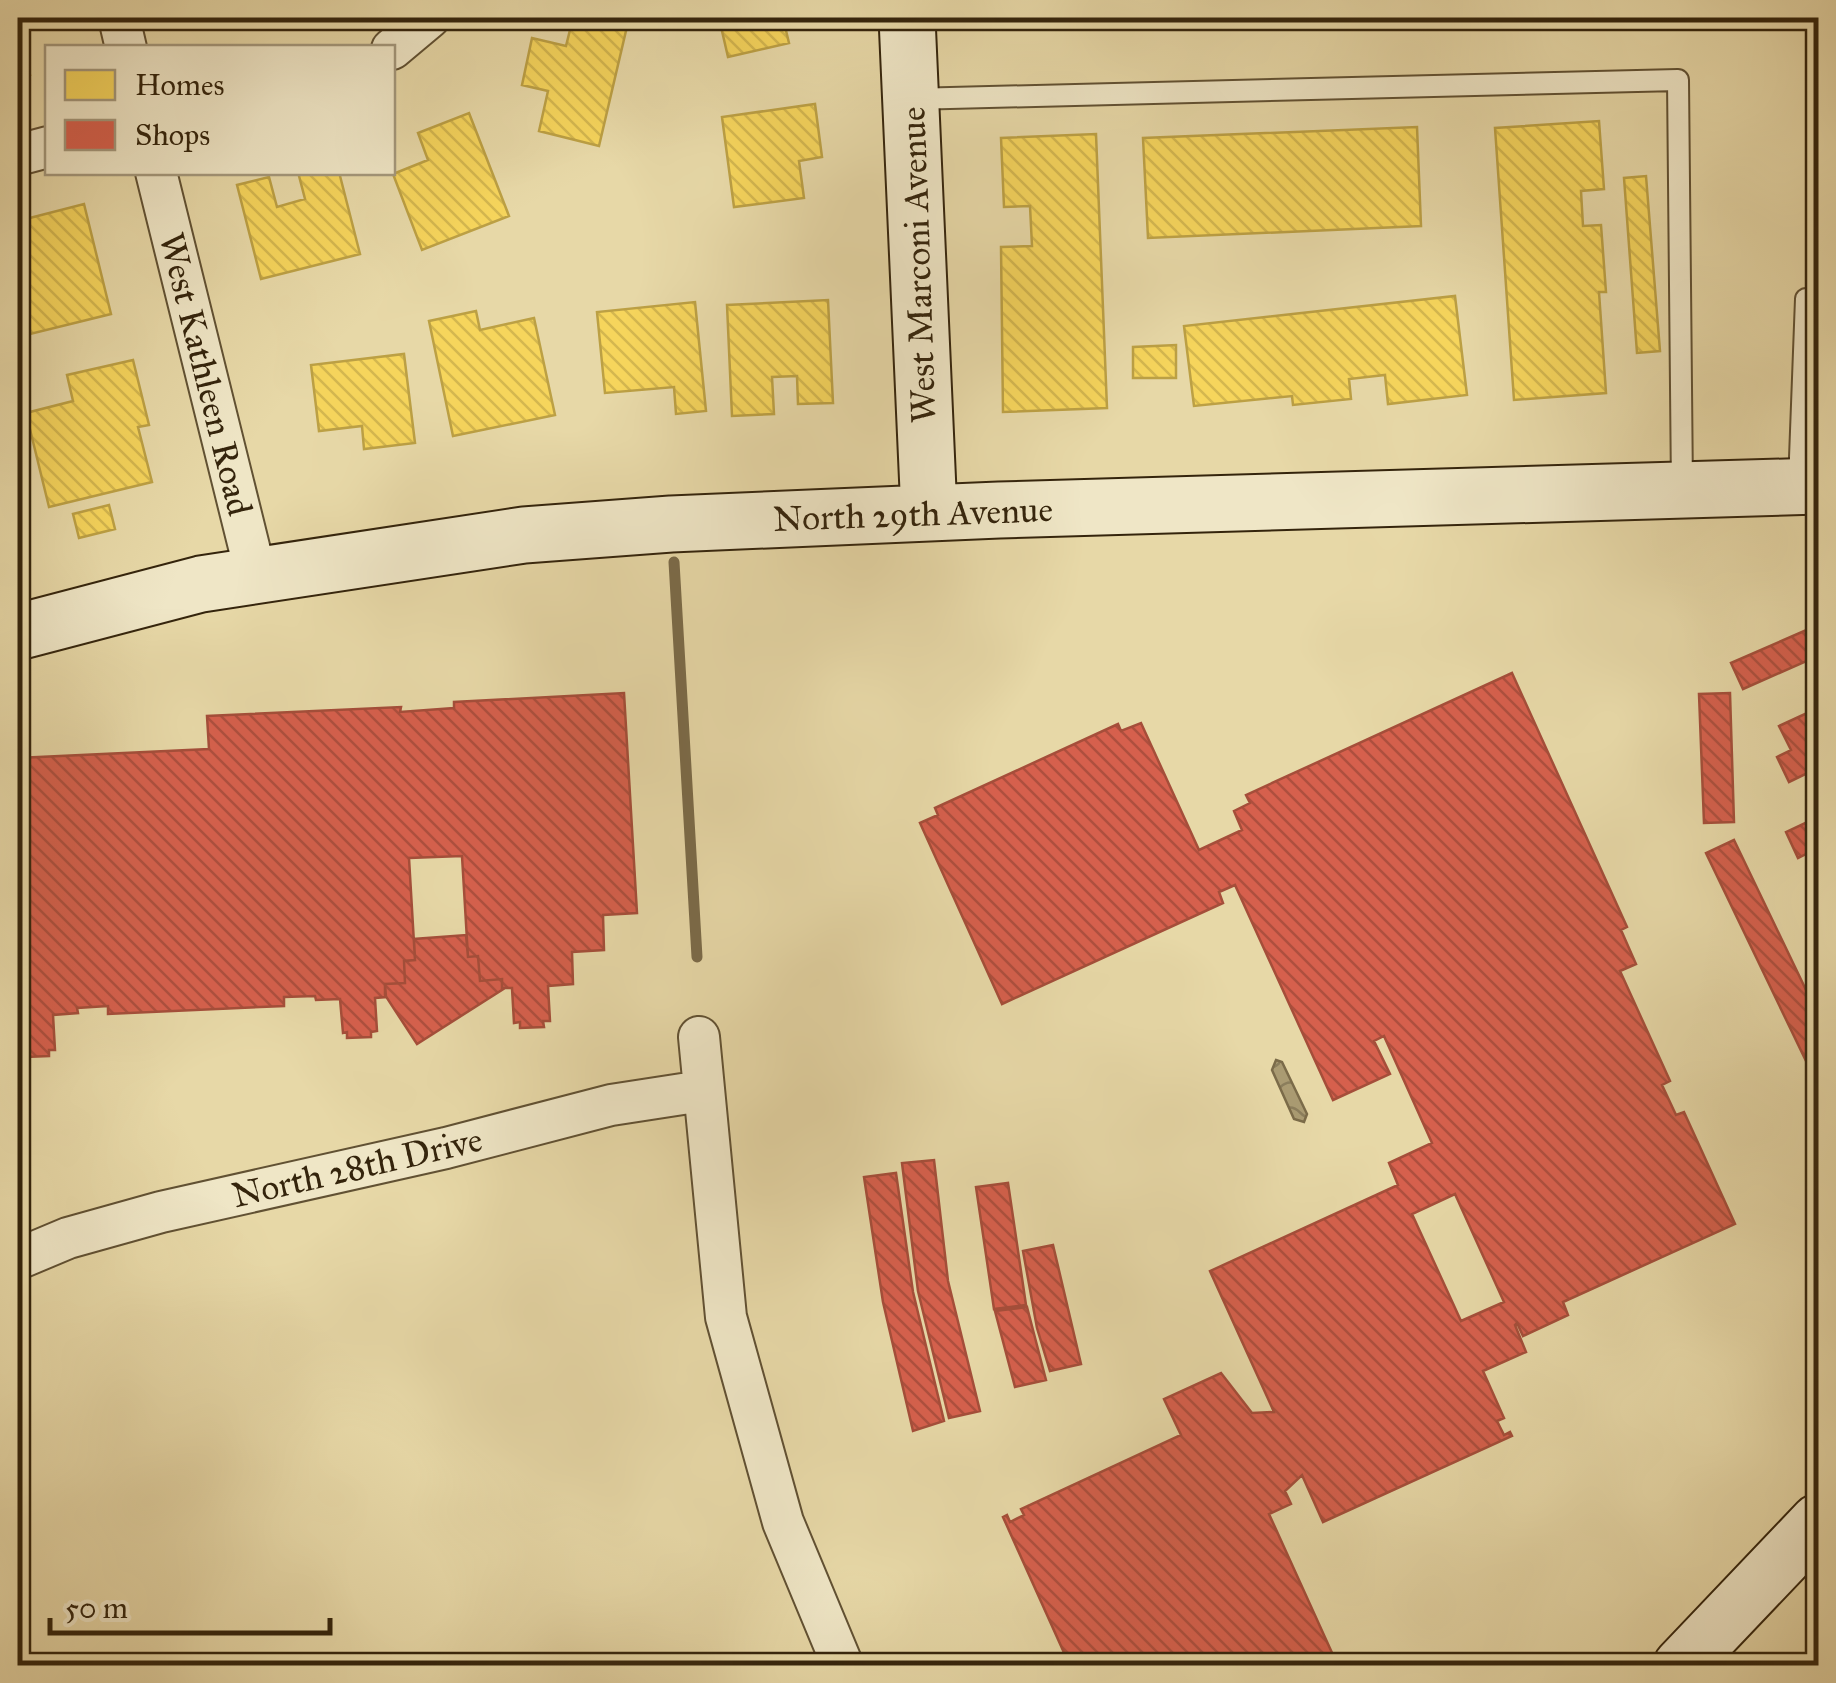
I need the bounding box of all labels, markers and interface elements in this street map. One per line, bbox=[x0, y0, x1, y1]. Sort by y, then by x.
legend bbox=[45, 45, 395, 175]
text: Homes bbox=[135, 67, 224, 103]
street label: West Marconi Avenue bbox=[891, 106, 946, 424]
text: Shops bbox=[135, 117, 210, 153]
street label: West Kathleen Road bbox=[150, 228, 262, 520]
street label: North 29th Avenue bbox=[772, 488, 1054, 541]
street label: North 28th Drive bbox=[228, 1118, 486, 1217]
scale bar bbox=[50, 1573, 330, 1635]
text: 50 m bbox=[65, 1590, 128, 1626]

